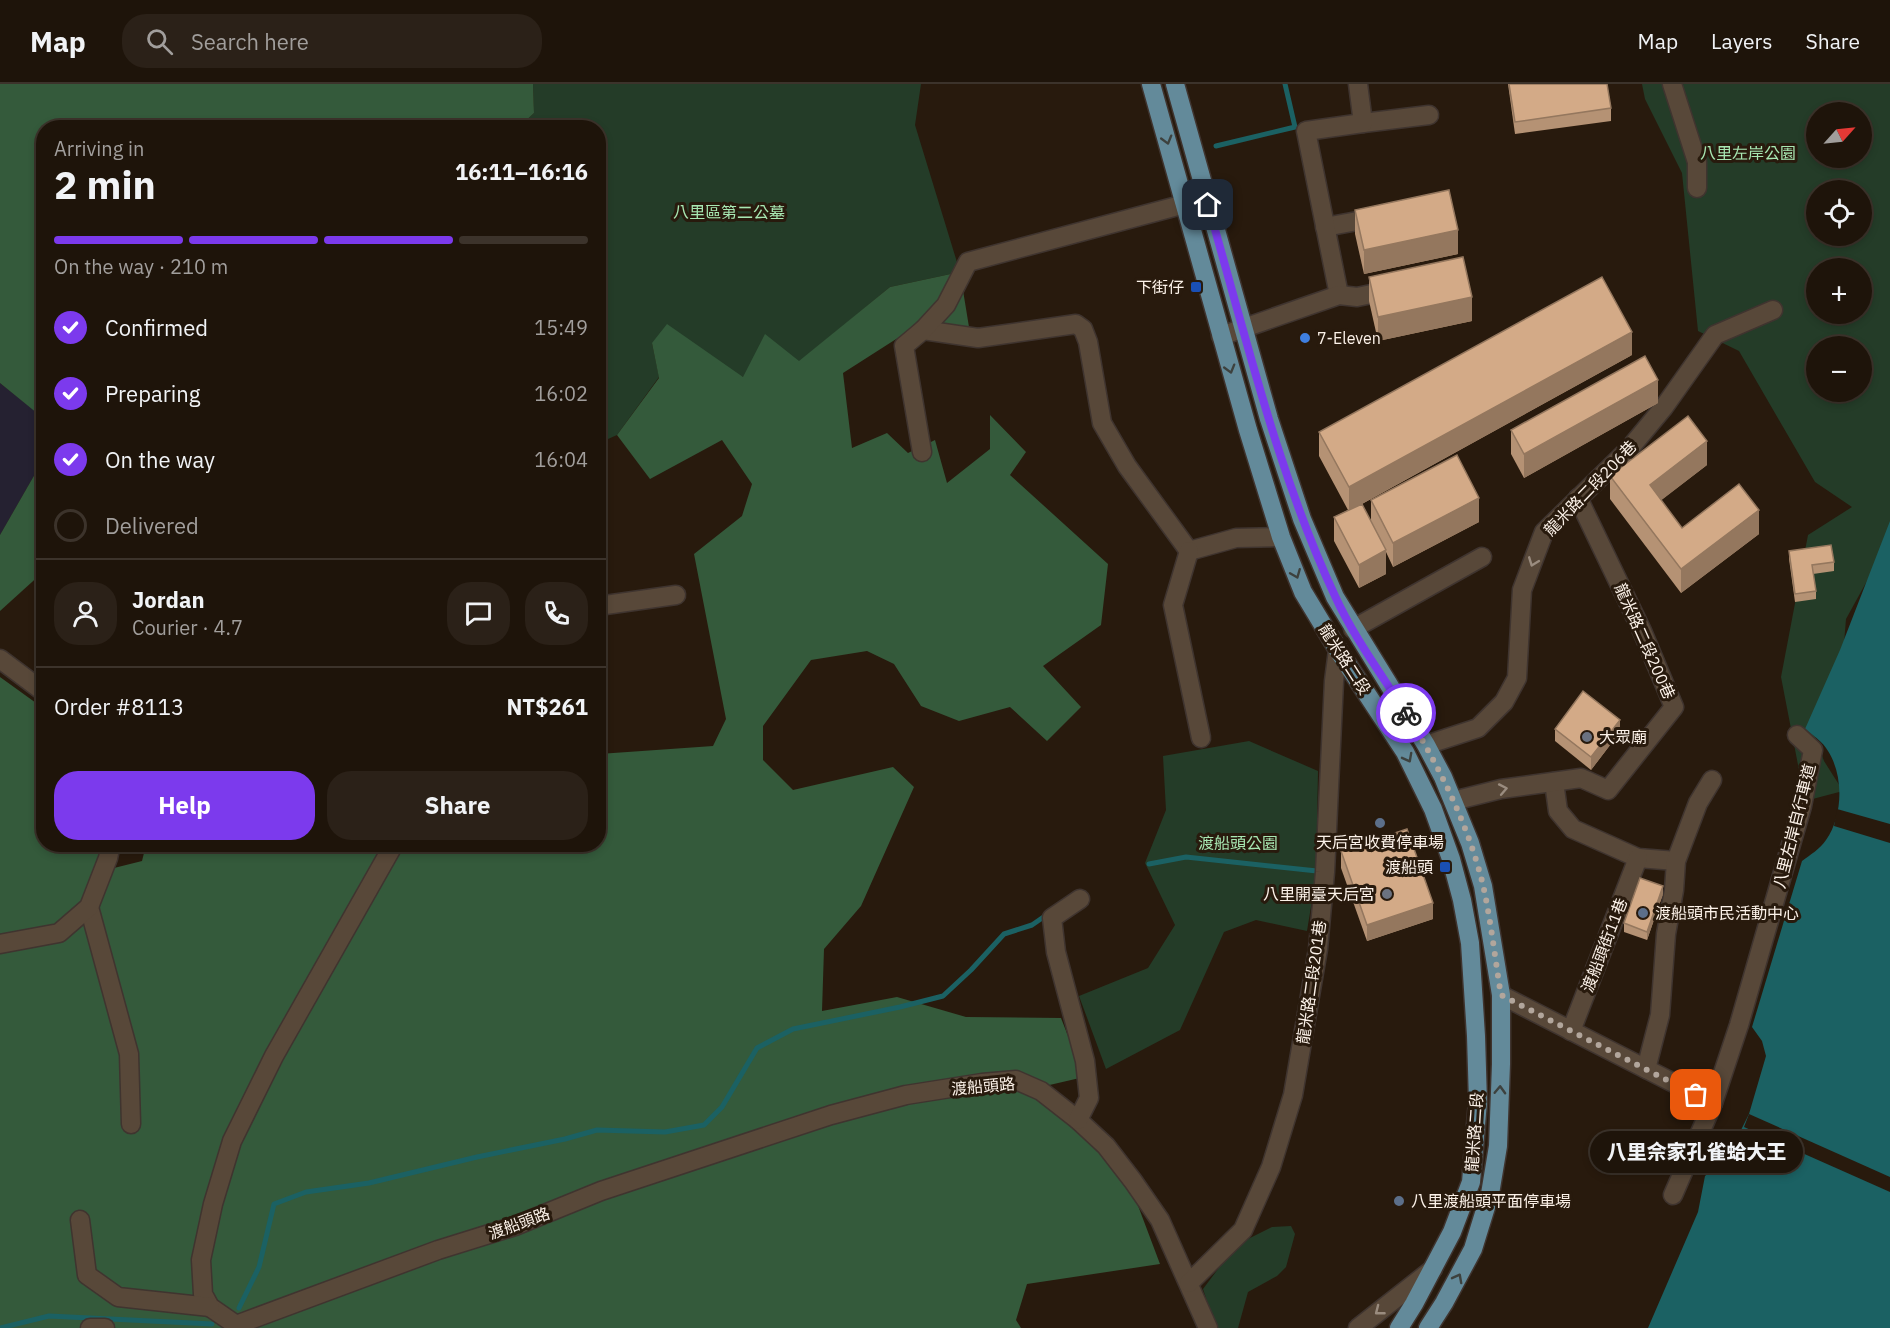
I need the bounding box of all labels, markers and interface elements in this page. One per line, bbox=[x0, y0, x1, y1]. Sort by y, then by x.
search box bbox=[122, 14, 542, 68]
text: Map bbox=[30, 23, 86, 60]
icon: search bbox=[143, 25, 176, 58]
text: Search here bbox=[191, 27, 309, 56]
text: Map bbox=[1638, 27, 1678, 55]
text: Layers bbox=[1711, 27, 1773, 55]
text: Share bbox=[1806, 27, 1860, 55]
north arrow bbox=[1806, 102, 1872, 168]
map controls bbox=[1806, 102, 1872, 402]
one-way arrow bbox=[1160, 134, 1172, 145]
text: Arriving in bbox=[54, 135, 144, 162]
park label: 八里左岸公園 bbox=[1700, 143, 1796, 163]
text: 16:11–16:16 bbox=[455, 157, 588, 186]
text: 2 min bbox=[54, 159, 156, 210]
pin bbox=[1182, 179, 1233, 230]
button: locate bbox=[1806, 180, 1872, 246]
icon: home bbox=[1191, 188, 1224, 221]
park label: 八里區第二公墓 bbox=[673, 202, 785, 222]
text: On the way · 210 m bbox=[54, 253, 228, 280]
button: + bbox=[1806, 258, 1872, 324]
place label: 下街仔 bbox=[1136, 277, 1184, 297]
marker: 下街仔 bbox=[1189, 280, 1203, 294]
icon: check bbox=[54, 311, 87, 344]
text: Confirmed bbox=[105, 313, 208, 342]
text: 15:49 bbox=[534, 314, 588, 341]
place label: 7-Eleven bbox=[1317, 328, 1381, 348]
marker: 7-Eleven bbox=[1298, 331, 1312, 345]
button: − bbox=[1806, 336, 1872, 402]
one-way arrow bbox=[1223, 363, 1235, 374]
icon: check bbox=[54, 377, 87, 410]
text: Preparing bbox=[105, 379, 200, 408]
text: 16:02 bbox=[534, 380, 588, 407]
street label: 龍米路二段206巷 bbox=[1539, 436, 1641, 540]
icon: check bbox=[54, 443, 87, 476]
text: On the way bbox=[105, 445, 215, 474]
text: 16:04 bbox=[534, 446, 588, 473]
text: Delivered bbox=[105, 511, 199, 540]
one-way arrow bbox=[1528, 555, 1540, 566]
one-way arrow bbox=[1289, 568, 1301, 579]
street label: 龍米路二段200巷 bbox=[1610, 580, 1680, 702]
button: person bbox=[54, 582, 117, 645]
button: chat bbox=[447, 582, 510, 645]
button: phone bbox=[525, 582, 588, 645]
text: Jordan bbox=[132, 585, 205, 614]
text: Courier · 4.7 bbox=[132, 614, 243, 641]
street label: 龍米路二段 bbox=[1315, 620, 1375, 698]
courier bbox=[1376, 683, 1436, 743]
text: Order #8113 bbox=[54, 692, 184, 721]
text: NT$261 bbox=[506, 692, 588, 721]
icon: bike bbox=[1390, 697, 1423, 730]
place label: 大眾廟 bbox=[1599, 727, 1647, 747]
marker: 大眾廟 bbox=[1580, 730, 1594, 744]
one-way arrow bbox=[1401, 752, 1412, 763]
street label: 八里左岸自行車道 bbox=[1769, 761, 1819, 891]
button: Help bbox=[54, 771, 315, 840]
button: Share bbox=[327, 771, 588, 840]
one-way arrow bbox=[1498, 783, 1508, 796]
marker: 天后宮收費停車場 bbox=[1373, 816, 1387, 830]
place label: 天后宮收費停車場 bbox=[1316, 832, 1444, 852]
park label: 渡船頭公園 bbox=[1198, 833, 1278, 853]
place label: 渡船頭 bbox=[1385, 857, 1433, 877]
marker: 渡船頭 bbox=[1438, 860, 1452, 874]
place label: 八里開臺天后宮 bbox=[1263, 884, 1375, 904]
marker: 八里開臺天后宮 bbox=[1380, 887, 1394, 901]
street label: 渡船頭街11巷 bbox=[1577, 895, 1631, 995]
place label: 渡船頭市民活動中心 bbox=[1655, 903, 1799, 923]
marker: 渡船頭市民活動中心 bbox=[1636, 906, 1650, 920]
street label: 龍米路二段201巷 bbox=[1292, 919, 1330, 1045]
pin bbox=[1670, 1069, 1721, 1120]
street label: 渡船頭路 bbox=[950, 1073, 1016, 1099]
icon: bag bbox=[1679, 1078, 1712, 1111]
one-way arrow bbox=[1494, 1085, 1507, 1094]
street label: 龍米路二段 bbox=[1461, 1091, 1487, 1173]
callout: 八里佘家孔雀蛤大王 bbox=[1590, 1131, 1802, 1173]
text: 八里佘家孔雀蛤大王 bbox=[1607, 1138, 1787, 1165]
place label: 八里渡船頭平面停車場 bbox=[1411, 1191, 1571, 1211]
marker: 八里渡船頭平面停車場 bbox=[1392, 1194, 1406, 1208]
street label: 渡船頭路 bbox=[486, 1203, 552, 1243]
one-way arrow bbox=[1450, 1273, 1462, 1284]
one-way arrow bbox=[1375, 1304, 1386, 1315]

